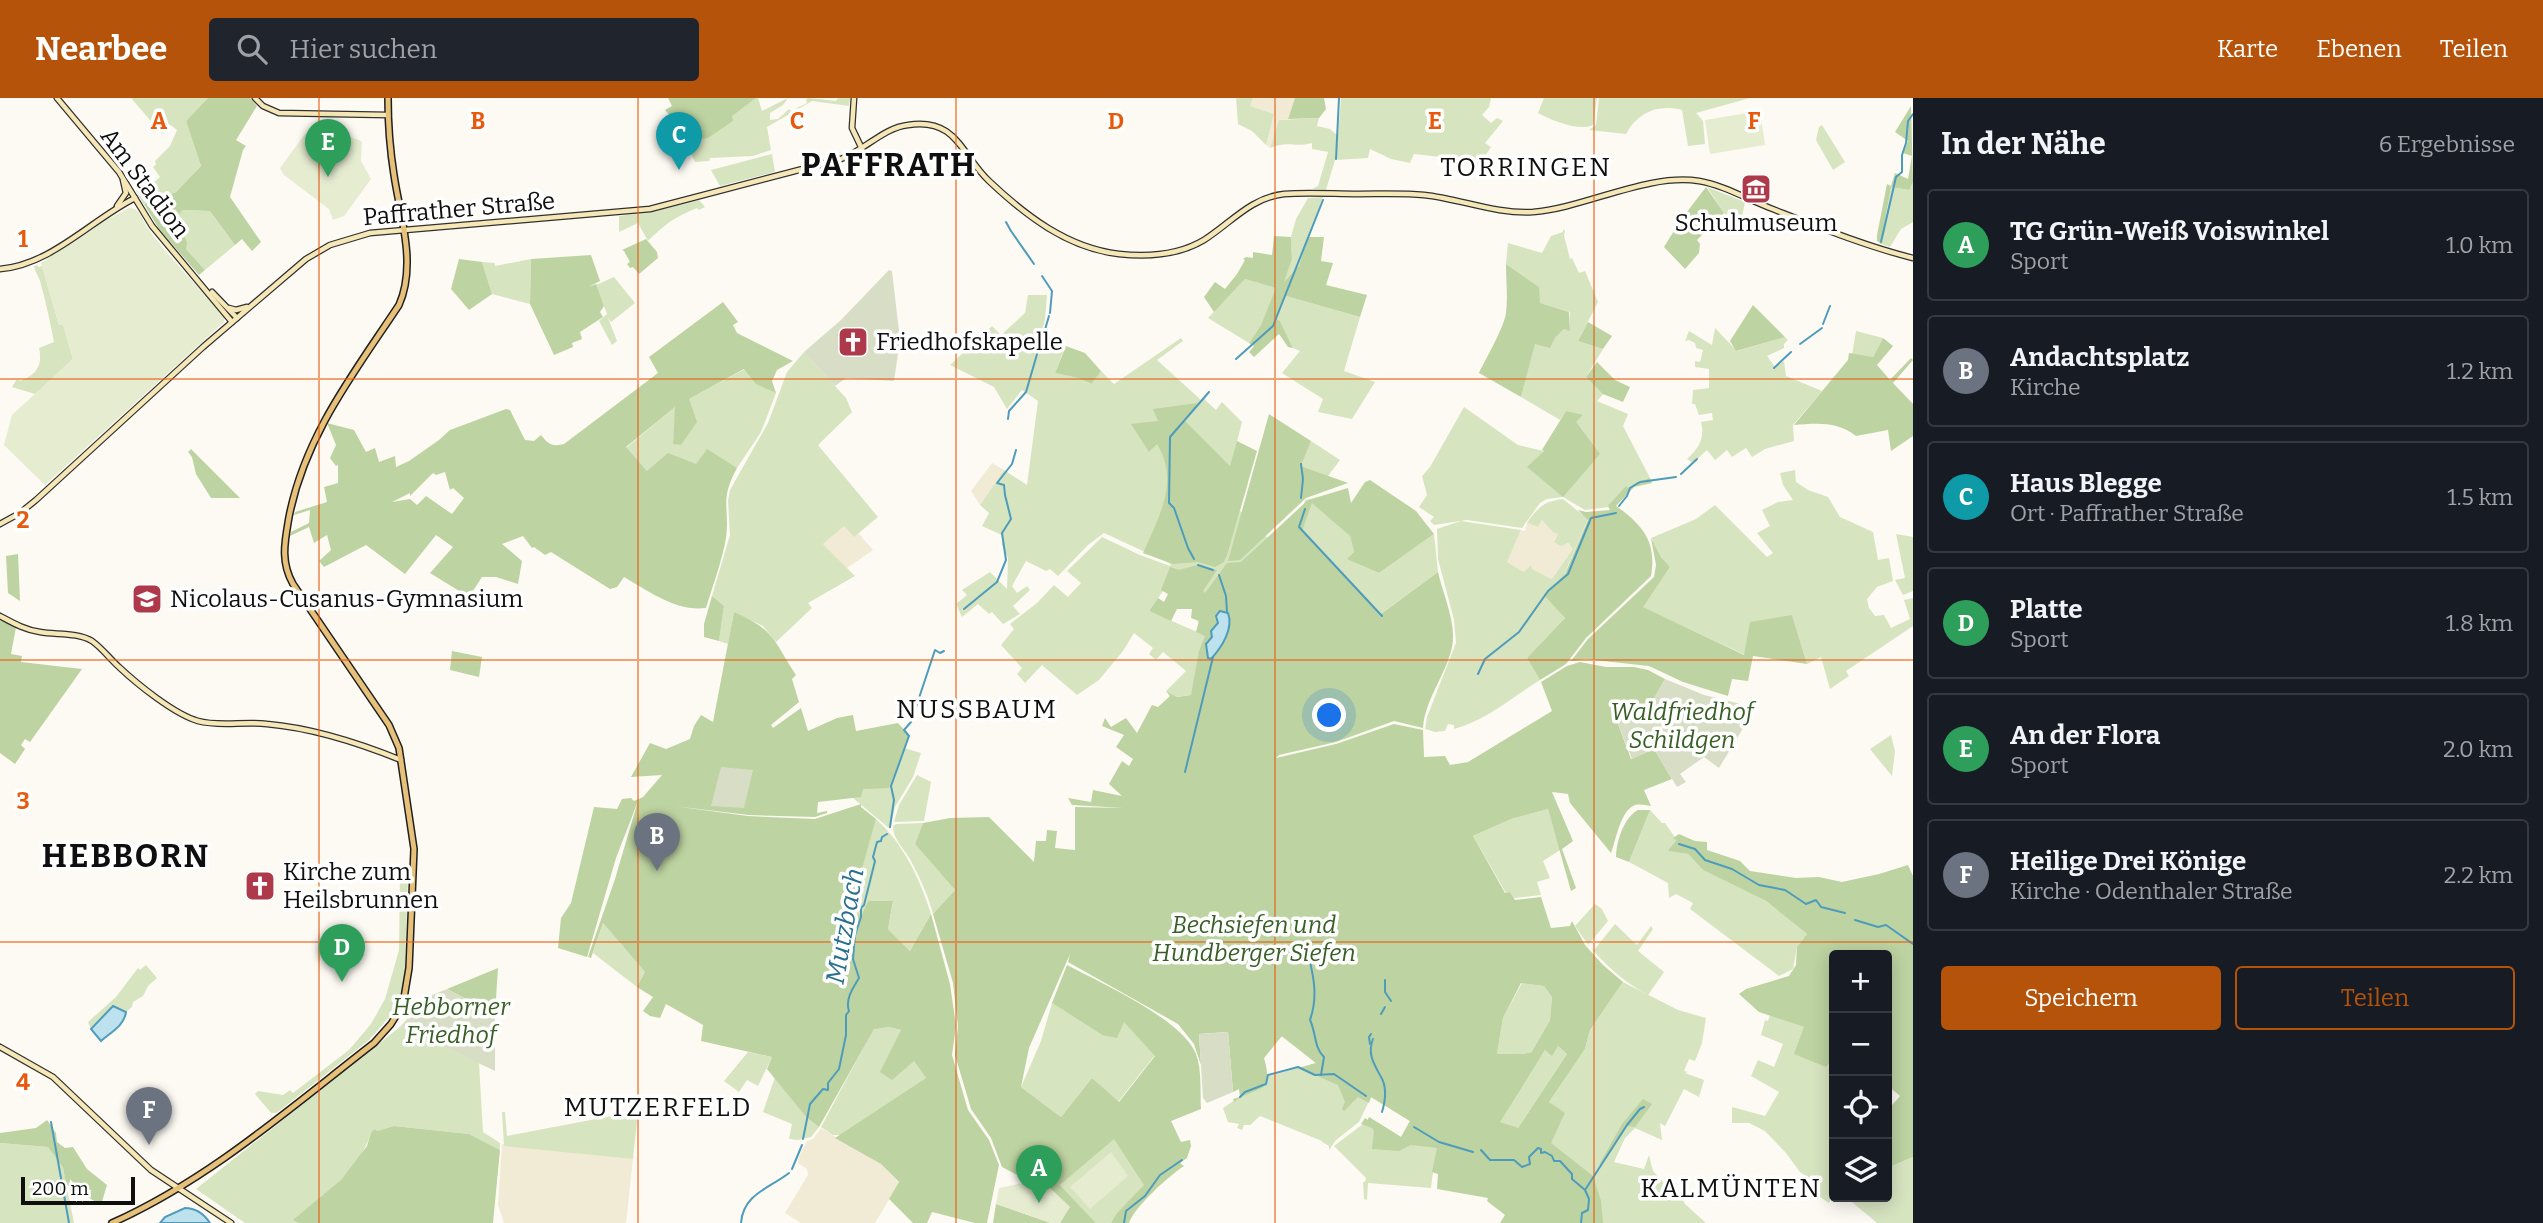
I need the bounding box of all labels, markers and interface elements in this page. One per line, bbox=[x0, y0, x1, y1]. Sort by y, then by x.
search box bbox=[209, 18, 699, 81]
text: Nearbee bbox=[35, 29, 167, 69]
icon: search bbox=[233, 30, 271, 68]
text: Hier suchen bbox=[289, 34, 437, 65]
text: Karte bbox=[2217, 35, 2278, 63]
text: Ebenen bbox=[2316, 35, 2402, 63]
text: Teilen bbox=[2440, 35, 2508, 63]
text: B bbox=[471, 107, 485, 135]
text: C bbox=[790, 107, 804, 135]
text: D bbox=[1108, 107, 1124, 135]
text: E bbox=[1428, 107, 1442, 135]
text: F bbox=[1748, 107, 1761, 135]
pin: C bbox=[656, 112, 702, 170]
pin: E bbox=[305, 119, 351, 177]
street label: Am Stadion bbox=[94, 122, 196, 244]
text: In der Nähe bbox=[1941, 126, 2106, 162]
text: 6 Ergebnisse bbox=[2379, 130, 2515, 158]
district label: PAFFRATH bbox=[801, 146, 977, 184]
district label: TORRINGEN bbox=[1440, 152, 1612, 183]
museum icon: Schulmuseum bbox=[1739, 172, 1773, 206]
street label: Paffrather Straße bbox=[362, 187, 556, 231]
place label: Schulmuseum bbox=[1675, 209, 1838, 237]
text: TG Grün-Weiß Voiswinkel bbox=[2010, 216, 2329, 247]
text: 1 bbox=[18, 225, 28, 253]
text: A bbox=[1958, 231, 1974, 259]
text: 1.0 km bbox=[2446, 231, 2513, 259]
text: Sport bbox=[2010, 247, 2069, 275]
church icon: Friedhofskapelle bbox=[836, 325, 870, 359]
place label: Friedhofskapelle bbox=[876, 328, 1063, 356]
text: Andachtsplatz bbox=[2010, 342, 2189, 373]
text: B bbox=[1959, 357, 1973, 385]
text: 1.2 km bbox=[2447, 357, 2513, 385]
text: Kirche bbox=[2010, 373, 2081, 401]
text: Haus Blegge bbox=[2010, 468, 2162, 499]
text: C bbox=[1959, 483, 1973, 511]
text: 1.5 km bbox=[2447, 483, 2513, 511]
text: Ort · Paffrather Straße bbox=[2010, 499, 2244, 527]
text: 2 bbox=[17, 506, 30, 534]
school or university icon: Nicolaus-Cusanus-Gymnasium bbox=[130, 582, 164, 616]
place label: Nicolaus-Cusanus-Gymnasium bbox=[170, 585, 523, 613]
text: Platte bbox=[2010, 594, 2083, 625]
text: D bbox=[1958, 609, 1974, 637]
text: 1.8 km bbox=[2446, 609, 2513, 637]
text: Sport bbox=[2010, 625, 2069, 653]
district label: NUSSBAUM bbox=[896, 694, 1058, 725]
your location bbox=[1312, 698, 1346, 732]
park label: Waldfriedhof Schildgen bbox=[1610, 698, 1757, 754]
text: An der Flora bbox=[2010, 720, 2160, 751]
text: E bbox=[1959, 735, 1973, 763]
text: 2.0 km bbox=[2443, 735, 2513, 763]
text: Sport bbox=[2010, 751, 2069, 779]
text: 3 bbox=[16, 787, 30, 815]
pin: B bbox=[634, 813, 680, 871]
district label: HEBBORN bbox=[42, 837, 210, 875]
text: Heilige Drei Könige bbox=[2010, 846, 2246, 877]
place label: Kirche zum Heilsbrunnen bbox=[283, 858, 438, 914]
text: F bbox=[1960, 861, 1972, 889]
text: 2.2 km bbox=[2444, 861, 2513, 889]
water label: Mutzbach bbox=[820, 866, 870, 986]
church icon: Kirche zum Heilsbrunnen bbox=[243, 869, 277, 903]
text: Kirche · Odenthaler Straße bbox=[2010, 877, 2293, 905]
park label: Bechsiefen und Hundberger Siefen bbox=[1152, 911, 1356, 967]
pin: D bbox=[319, 924, 365, 982]
map controls bbox=[1829, 950, 1892, 1202]
button: + bbox=[1829, 950, 1892, 1013]
button: Speichern bbox=[1941, 966, 2221, 1030]
button: Teilen bbox=[2235, 966, 2515, 1030]
park label: Hebborner Friedhof bbox=[392, 993, 511, 1049]
button: − bbox=[1829, 1013, 1892, 1076]
text: 4 bbox=[16, 1068, 30, 1096]
button: locate bbox=[1829, 1076, 1892, 1139]
pin: F bbox=[126, 1087, 172, 1145]
district label: MUTZERFELD bbox=[564, 1092, 752, 1123]
button: layers bbox=[1829, 1139, 1892, 1202]
pin: A bbox=[1016, 1145, 1062, 1203]
district label: KALMÜNTEN bbox=[1640, 1173, 1822, 1204]
scale bar bbox=[21, 1174, 135, 1206]
text: 200 m bbox=[32, 1177, 89, 1200]

